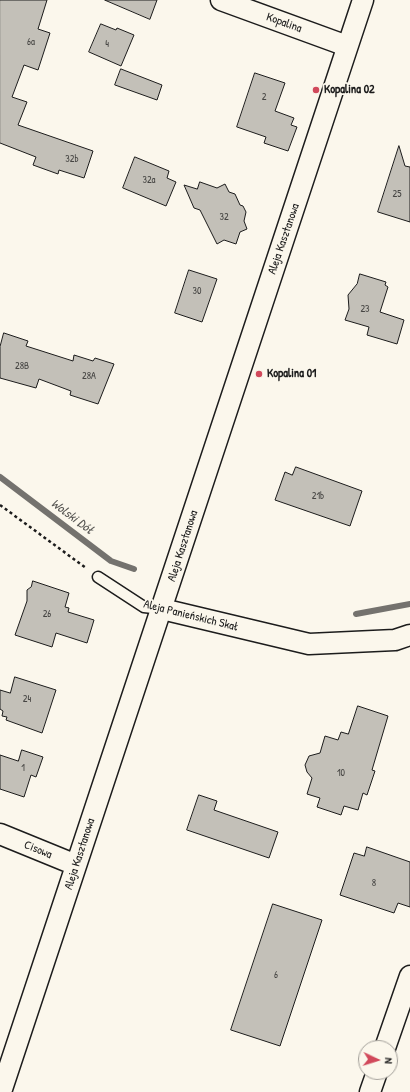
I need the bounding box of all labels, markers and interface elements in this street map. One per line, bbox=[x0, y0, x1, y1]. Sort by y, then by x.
street label: Kopalina bbox=[264, 10, 304, 36]
house number: 6a bbox=[27, 36, 35, 48]
house number: 4 bbox=[105, 38, 109, 50]
place label: Kopalina 02 bbox=[324, 83, 375, 97]
marker: Kopalina 02 bbox=[311, 85, 321, 95]
house number: 2 bbox=[262, 91, 266, 103]
house number: 32b bbox=[65, 153, 79, 165]
house number: 32a bbox=[142, 174, 156, 186]
house number: 25 bbox=[393, 188, 401, 200]
street label: Aleja Kasztanowa bbox=[265, 202, 303, 276]
house number: 32 bbox=[219, 211, 229, 223]
house number: 30 bbox=[193, 285, 201, 297]
house number: 23 bbox=[360, 303, 370, 315]
house number: 28B bbox=[15, 360, 29, 372]
place label: Kopalina 01 bbox=[267, 367, 316, 381]
marker: Kopalina 01 bbox=[254, 369, 264, 379]
house number: 28A bbox=[82, 370, 96, 382]
house number: 21b bbox=[312, 490, 324, 502]
water label: Wolski Dół bbox=[48, 496, 96, 538]
street label: Aleja Kasztanowa bbox=[165, 508, 201, 584]
street label: Aleja Panieńskich Skał bbox=[142, 597, 240, 635]
house number: 26 bbox=[43, 608, 51, 620]
house number: 24 bbox=[23, 693, 31, 705]
house number: 1 bbox=[21, 762, 25, 774]
house number: 10 bbox=[337, 767, 345, 779]
street label: Aleja Kasztanowa bbox=[62, 816, 98, 892]
street label: Cisowa bbox=[22, 838, 54, 862]
house number: 8 bbox=[372, 877, 376, 889]
house number: 6 bbox=[274, 969, 278, 981]
north arrow bbox=[358, 1040, 398, 1080]
text: N bbox=[382, 1057, 396, 1064]

